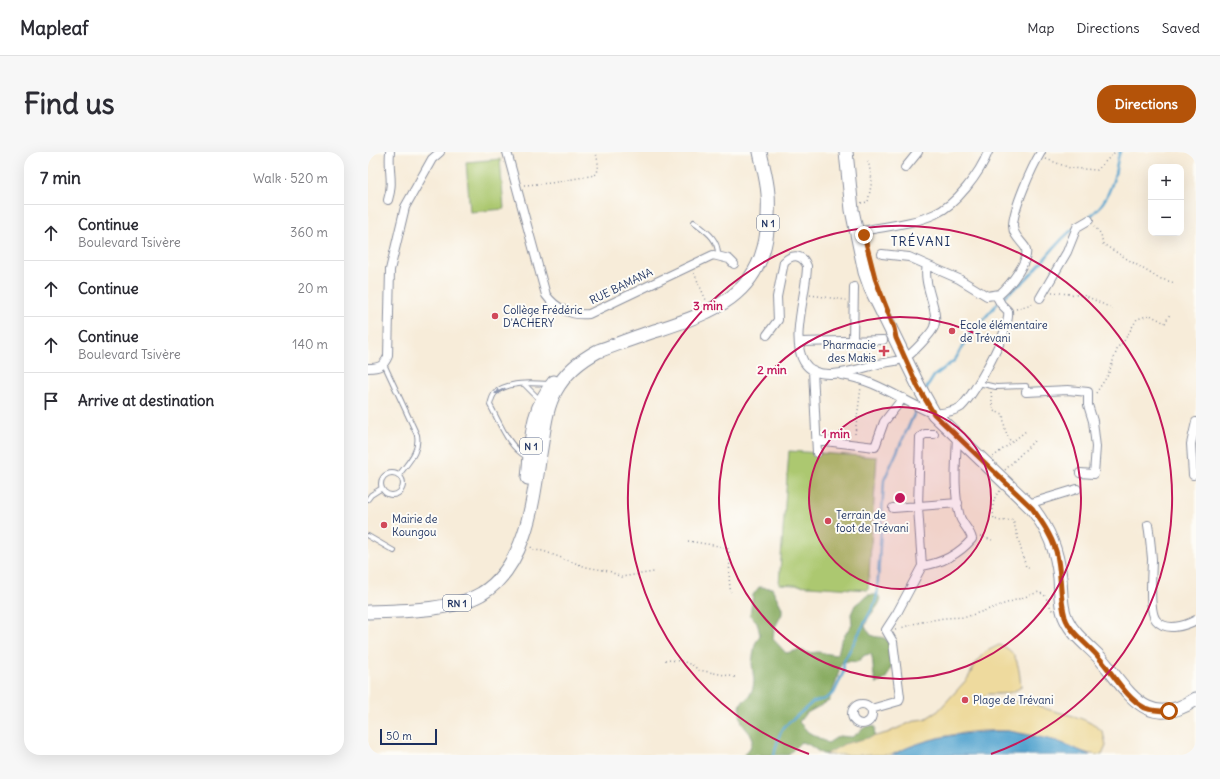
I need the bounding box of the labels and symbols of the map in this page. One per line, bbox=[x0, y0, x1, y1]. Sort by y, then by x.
road number: N 1 bbox=[757, 215, 779, 231]
route end bbox=[855, 226, 873, 244]
district label: TRÉVANI bbox=[891, 232, 951, 250]
street label: RUE BAMANA bbox=[587, 265, 655, 307]
text: 3 min bbox=[693, 298, 723, 313]
place label: Collège Frédéric D'ACHERY bbox=[503, 303, 583, 330]
marker: Collège Frédéric D'ACHERY bbox=[490, 311, 500, 321]
place label: Ecole élémentaire de Trévani bbox=[960, 318, 1048, 345]
marker: Ecole élémentaire de Trévani bbox=[947, 326, 957, 336]
place label: Pharmacie des Makis bbox=[822, 338, 876, 365]
marker: Pharmacie des Makis bbox=[879, 346, 889, 356]
text: 2 min bbox=[757, 362, 787, 377]
one-way arrow bbox=[494, 388, 506, 394]
text: 1 min bbox=[822, 426, 850, 441]
road number: N 1 bbox=[520, 438, 542, 454]
centre of rings bbox=[893, 491, 907, 505]
place label: Terrain de foot de Trévani bbox=[836, 508, 909, 535]
place label: Mairie de Koungou bbox=[392, 512, 438, 539]
marker: Terrain de foot de Trévani bbox=[823, 516, 833, 526]
marker: Mairie de Koungou bbox=[379, 520, 389, 530]
road number: RN 1 bbox=[443, 595, 471, 611]
place label: Plage de Trévani bbox=[973, 693, 1053, 707]
marker: Plage de Trévani bbox=[960, 695, 970, 705]
route start bbox=[1160, 702, 1178, 720]
scale bar bbox=[380, 727, 437, 746]

